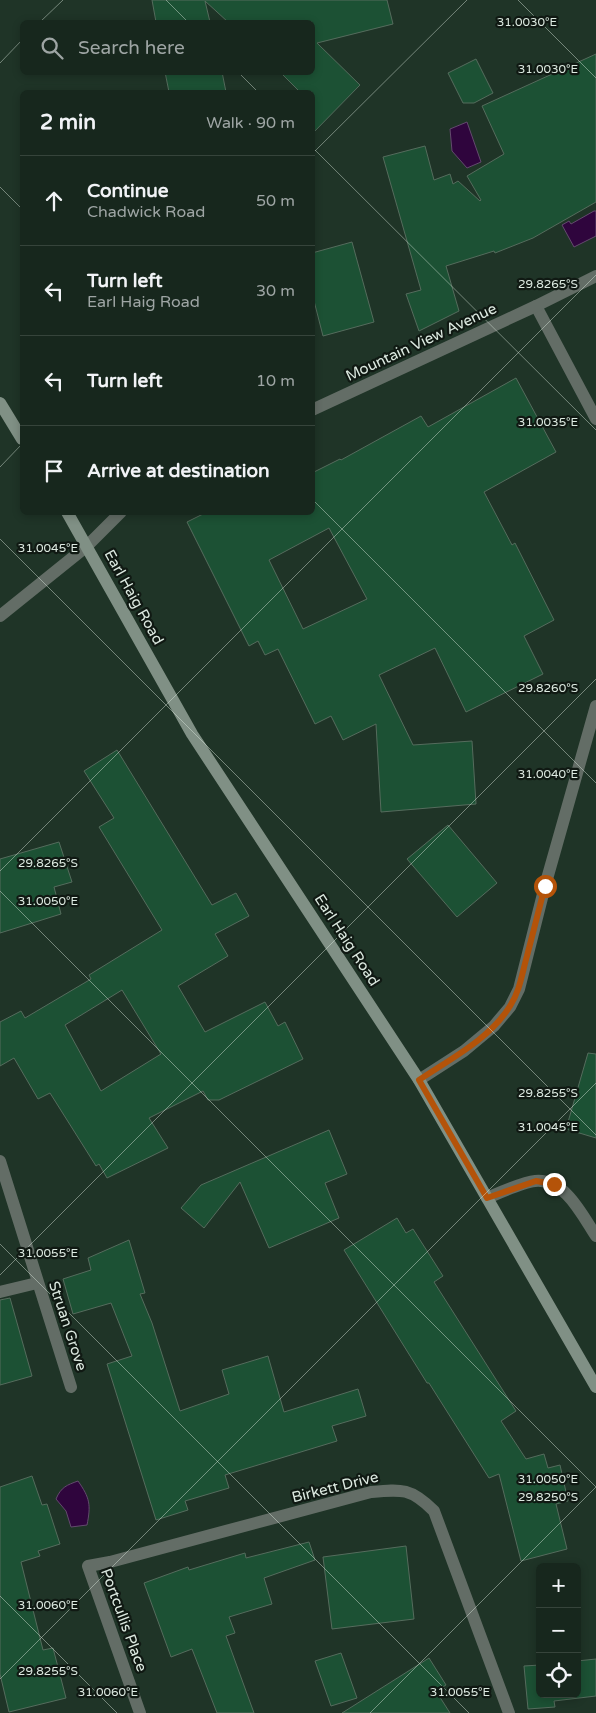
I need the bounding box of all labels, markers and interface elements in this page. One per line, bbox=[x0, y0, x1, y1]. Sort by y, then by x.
text: 31.0030°E bbox=[497, 15, 558, 29]
search box bbox=[20, 20, 315, 75]
icon: search bbox=[38, 34, 66, 62]
text: Search here bbox=[78, 37, 185, 59]
text: 31.0030°E bbox=[518, 62, 579, 76]
text: 2 min bbox=[40, 110, 96, 135]
text: Walk · 90 m bbox=[206, 113, 295, 133]
text: Continue bbox=[87, 180, 169, 202]
icon: ahead bbox=[40, 187, 68, 215]
text: 50 m bbox=[256, 191, 295, 211]
text: Chadwick Road bbox=[87, 202, 205, 222]
text: Turn left bbox=[87, 270, 163, 292]
icon: left bbox=[40, 277, 68, 305]
text: 29.8265°S bbox=[518, 277, 578, 291]
text: 30 m bbox=[256, 281, 295, 301]
text: Earl Haig Road bbox=[87, 292, 200, 312]
street label: Mountain View Avenue bbox=[343, 299, 499, 385]
icon: left bbox=[40, 367, 68, 395]
text: Turn left bbox=[87, 370, 163, 392]
text: 10 m bbox=[256, 371, 295, 391]
text: 31.0035°E bbox=[518, 415, 578, 429]
icon: arrive bbox=[40, 457, 68, 485]
text: Arrive at destination bbox=[87, 460, 270, 482]
text: 31.0045°E bbox=[18, 541, 78, 555]
street label: Earl Haig Road bbox=[100, 546, 168, 648]
text: 29.8260°S bbox=[518, 681, 578, 695]
text: 31.0040°E bbox=[518, 767, 579, 781]
text: 29.8265°S bbox=[18, 856, 78, 870]
route start bbox=[534, 875, 557, 898]
street label: Earl Haig Road bbox=[311, 891, 383, 989]
text: 31.0050°E bbox=[18, 894, 79, 908]
text: 29.8255°S bbox=[518, 1086, 578, 1100]
text: 31.0045°E bbox=[518, 1120, 578, 1134]
route end bbox=[543, 1173, 566, 1196]
text: 31.0055°E bbox=[18, 1246, 78, 1260]
street label: Struan Grove bbox=[45, 1279, 91, 1373]
street label: Birkett Drive bbox=[290, 1468, 380, 1506]
text: 31.0050°E bbox=[518, 1472, 579, 1486]
text: 29.8250°S bbox=[518, 1490, 578, 1504]
map controls bbox=[536, 1563, 581, 1698]
button: + bbox=[536, 1563, 581, 1608]
street label: Portcullis Place bbox=[97, 1566, 151, 1674]
text: 31.0060°E bbox=[18, 1598, 79, 1612]
button: − bbox=[536, 1608, 581, 1653]
button: locate bbox=[536, 1653, 581, 1698]
text: 29.8255°S bbox=[18, 1664, 78, 1678]
text: 31.0060°E bbox=[78, 1685, 139, 1699]
text: 31.0055°E bbox=[430, 1685, 490, 1699]

